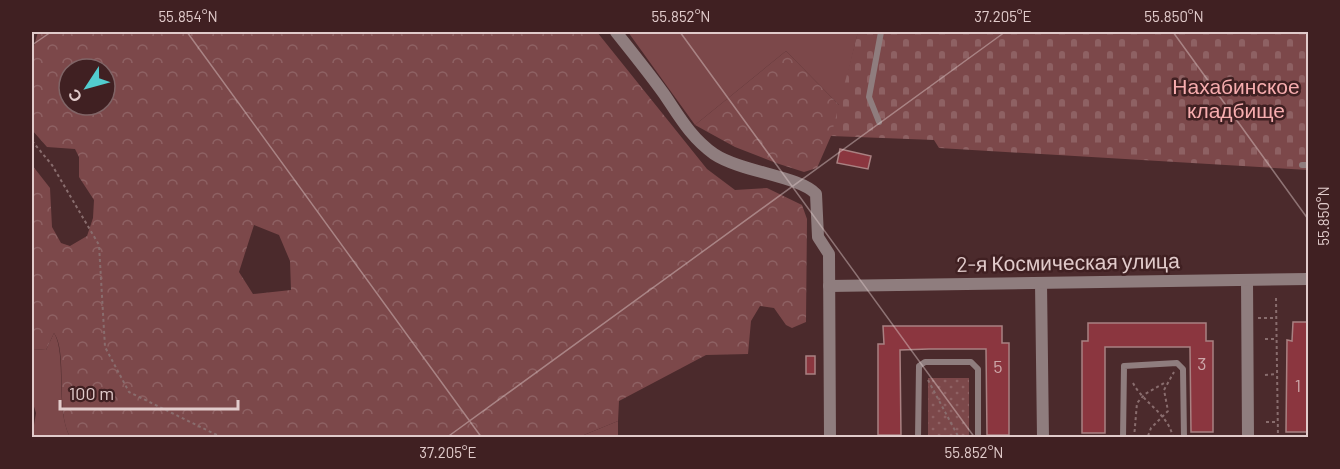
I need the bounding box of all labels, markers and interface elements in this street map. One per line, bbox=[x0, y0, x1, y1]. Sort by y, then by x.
text: 55.854°N bbox=[158, 7, 218, 25]
text: 55.852°N bbox=[651, 7, 711, 25]
text: 37.205°E bbox=[974, 7, 1032, 25]
text: 55.850°N bbox=[1144, 7, 1204, 25]
north arrow bbox=[57, 57, 117, 117]
park label: Нахабинское кладбище bbox=[1172, 73, 1300, 122]
text: С bbox=[63, 85, 86, 106]
text: 55.850°N bbox=[1314, 186, 1332, 246]
street label: 2-я Космическая улица bbox=[956, 247, 1180, 276]
house number: 3 bbox=[1197, 352, 1207, 374]
house number: 5 bbox=[993, 355, 1003, 377]
scale bar bbox=[60, 373, 238, 411]
house number: 1 bbox=[1295, 374, 1301, 396]
text: 100 m bbox=[69, 382, 114, 404]
text: 37.205°E bbox=[419, 443, 477, 461]
text: 55.852°N bbox=[944, 443, 1004, 461]

